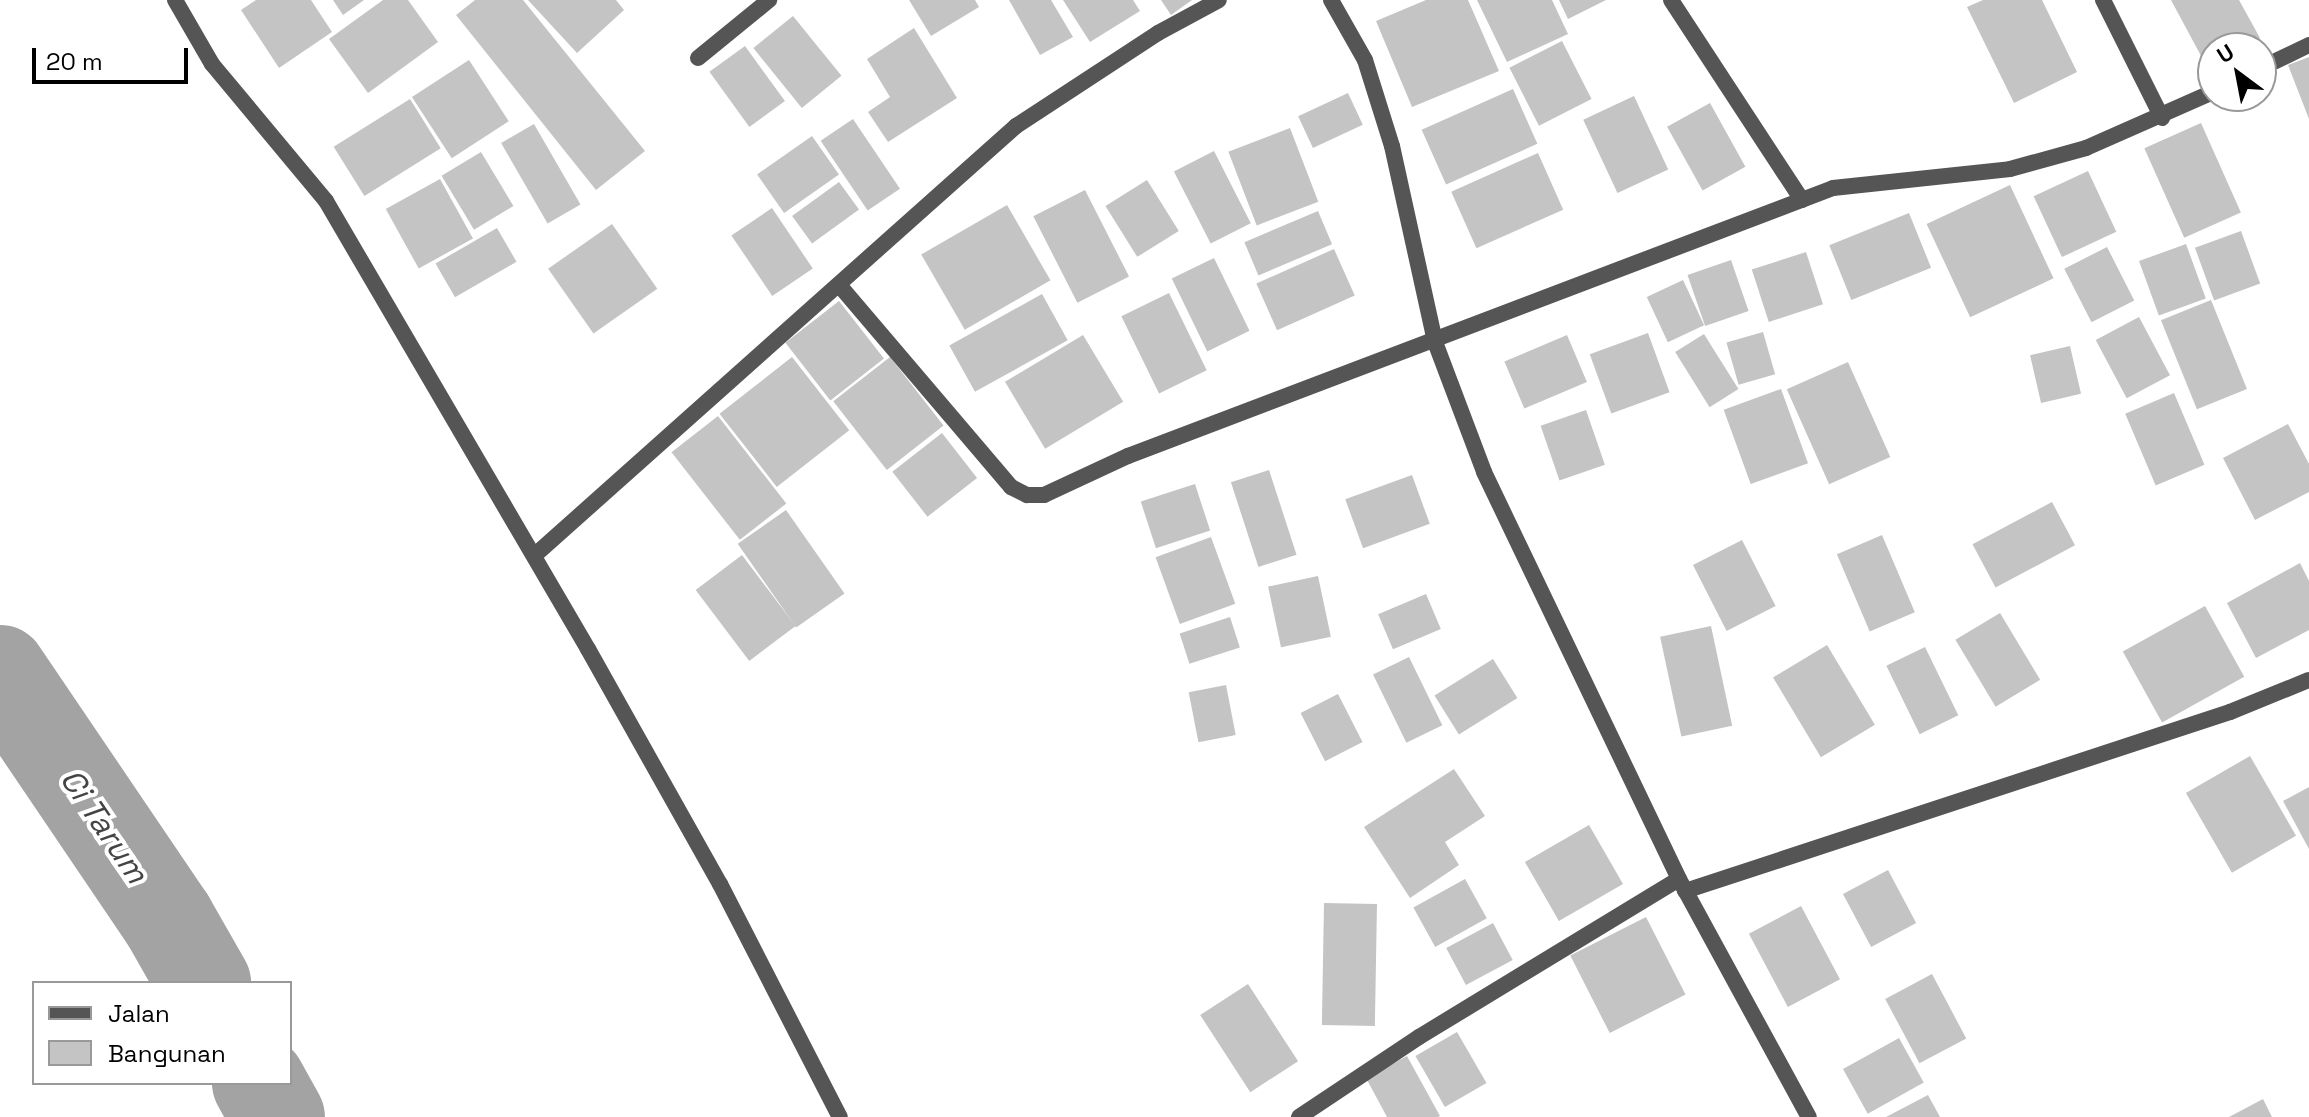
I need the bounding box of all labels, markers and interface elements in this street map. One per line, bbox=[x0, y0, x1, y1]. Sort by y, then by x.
scale bar bbox=[36, 32, 192, 82]
north arrow bbox=[2197, 32, 2277, 112]
text: U bbox=[2212, 38, 2239, 69]
text: 20 m bbox=[46, 46, 103, 77]
water label: Ci Tarum bbox=[52, 761, 156, 891]
legend bbox=[32, 981, 292, 1085]
text: Jalan bbox=[108, 998, 170, 1029]
text: Bangunan bbox=[108, 1038, 226, 1069]

